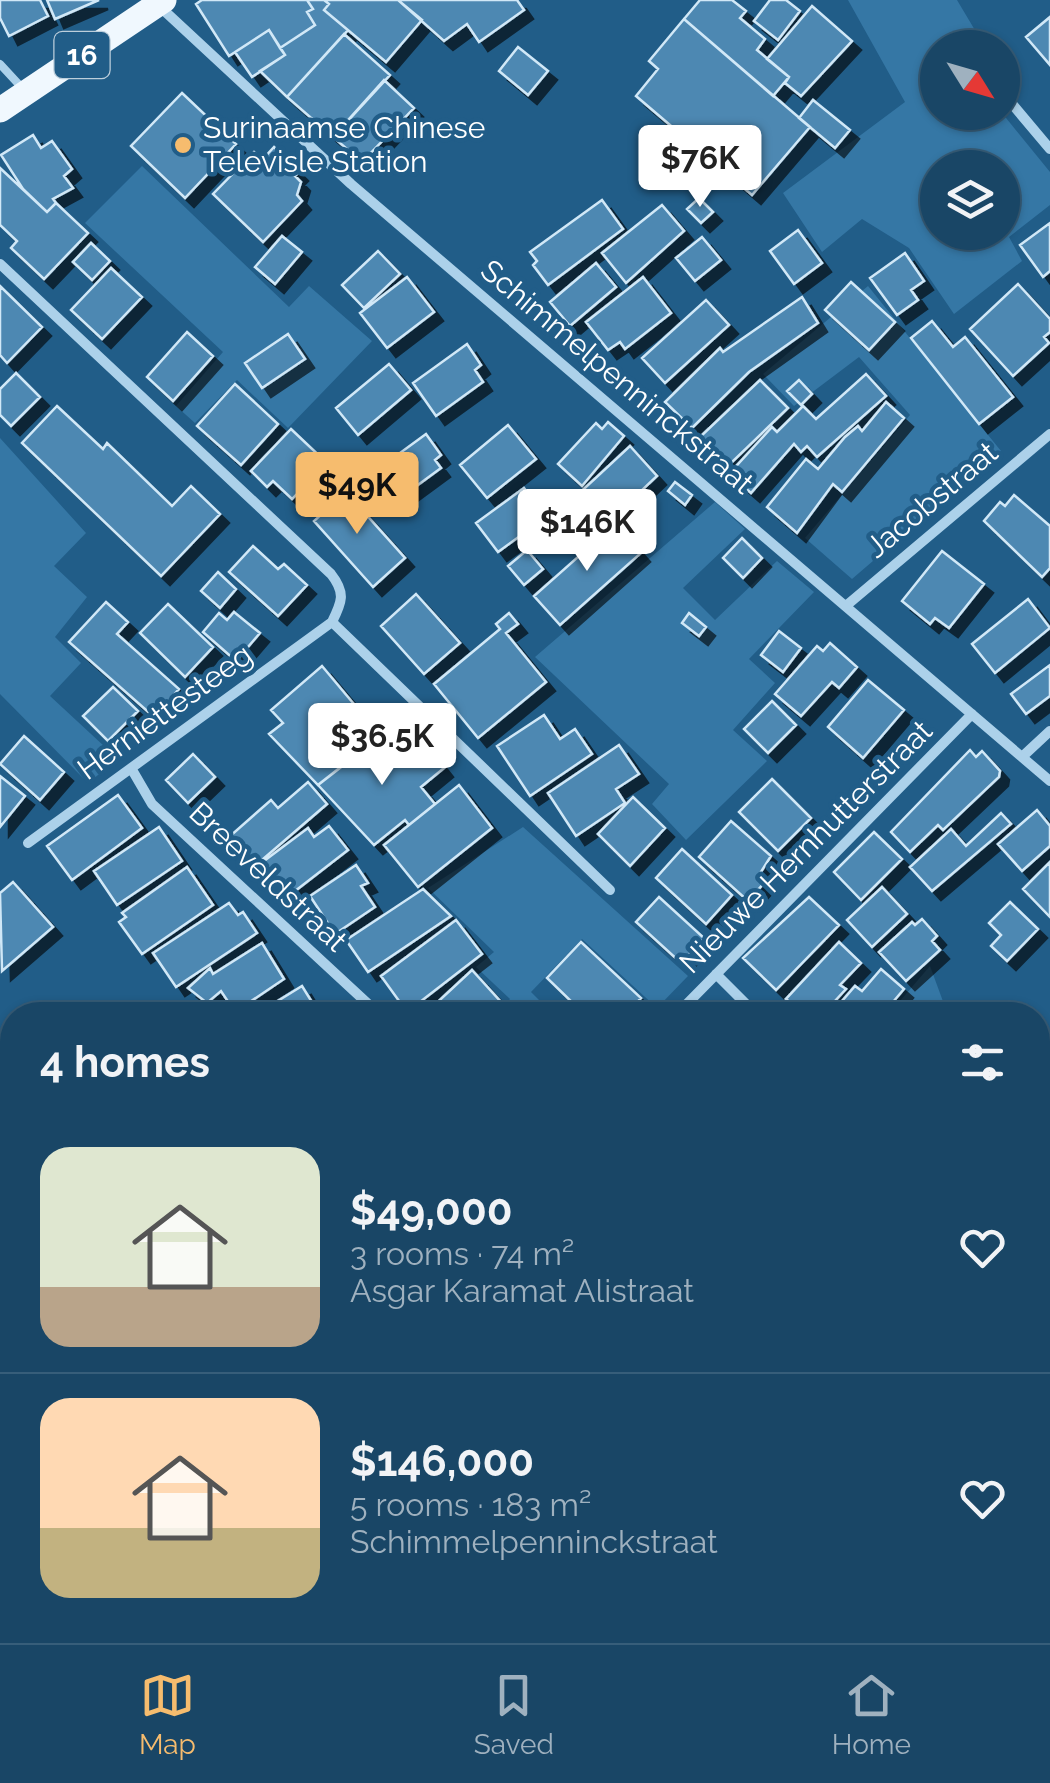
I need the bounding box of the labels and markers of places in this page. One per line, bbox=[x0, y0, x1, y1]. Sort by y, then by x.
place label: Surinaamse Chinese Televisle Station bbox=[203, 110, 485, 179]
pin: $76K bbox=[641, 125, 759, 210]
marker: Surinaamse Chinese Televisle Station bbox=[172, 134, 194, 156]
pin: $49K bbox=[298, 452, 416, 537]
pin: $146K bbox=[517, 489, 657, 574]
pin: $36.5K bbox=[301, 703, 463, 788]

